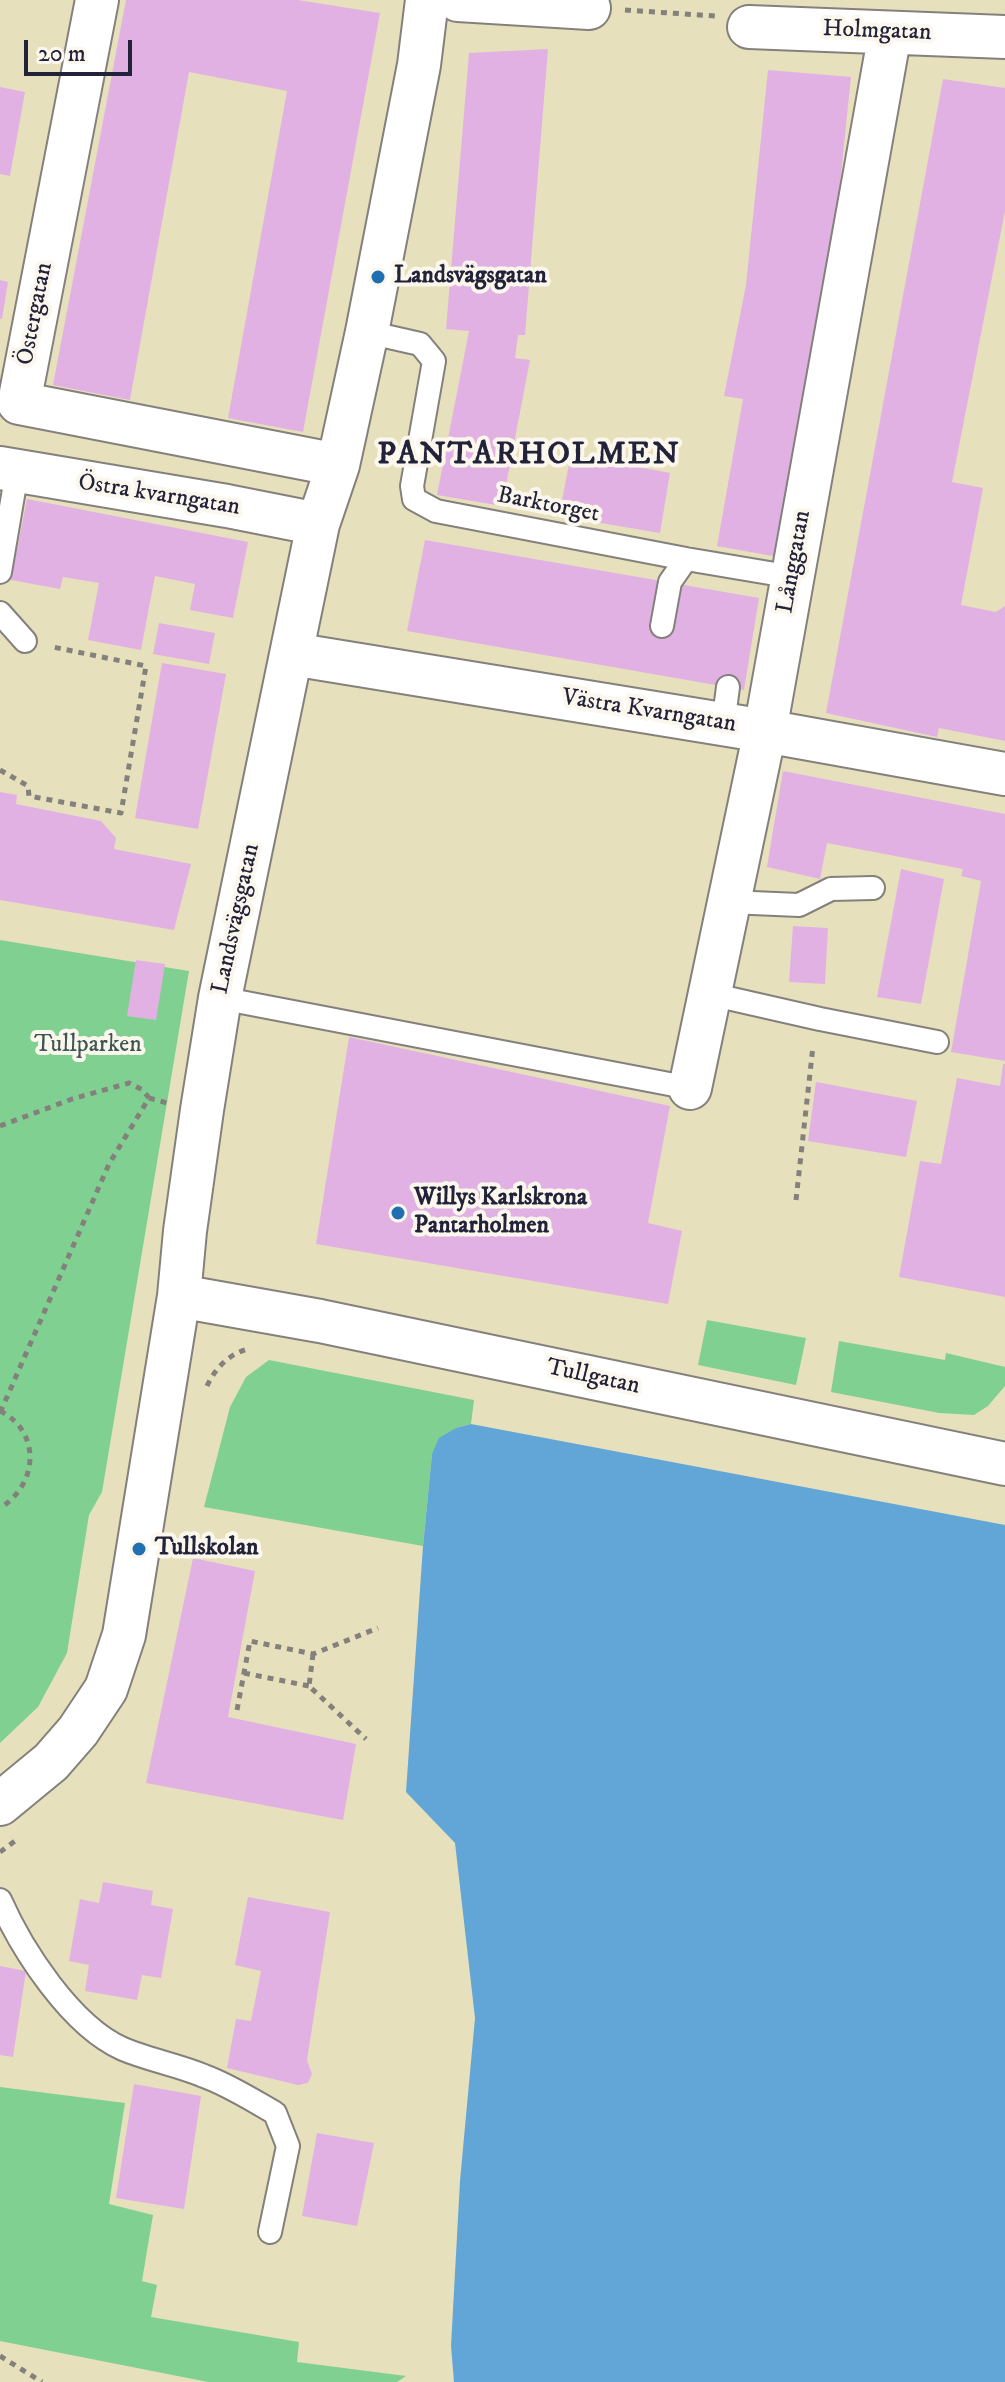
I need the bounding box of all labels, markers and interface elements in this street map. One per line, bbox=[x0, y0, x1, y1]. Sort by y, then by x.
street label: Holmgatan bbox=[822, 16, 932, 48]
scale bar bbox=[28, 24, 136, 74]
text: 20 m bbox=[38, 39, 86, 69]
street label: Östergatan bbox=[12, 260, 60, 368]
place label: Landsvägsgatan bbox=[394, 263, 547, 291]
marker: Landsvägsgatan bbox=[369, 268, 387, 286]
district label: PANTARHOLMEN bbox=[377, 437, 681, 475]
street label: Östra kvarngatan bbox=[76, 469, 242, 523]
street label: Barktorget bbox=[494, 482, 602, 530]
street label: Långgatan bbox=[772, 508, 818, 616]
street label: Västra Kvarngatan bbox=[560, 684, 738, 740]
street label: Landsvägsgatan bbox=[207, 841, 267, 997]
park label: Tullparken bbox=[34, 1032, 142, 1060]
place label: Willys Karlskrona Pantarholmen bbox=[414, 1185, 587, 1241]
marker: Willys Karlskrona Pantarholmen bbox=[389, 1204, 407, 1222]
street label: Tullgatan bbox=[544, 1354, 642, 1402]
place label: Tullskolan bbox=[155, 1535, 259, 1563]
marker: Tullskolan bbox=[130, 1540, 148, 1558]

